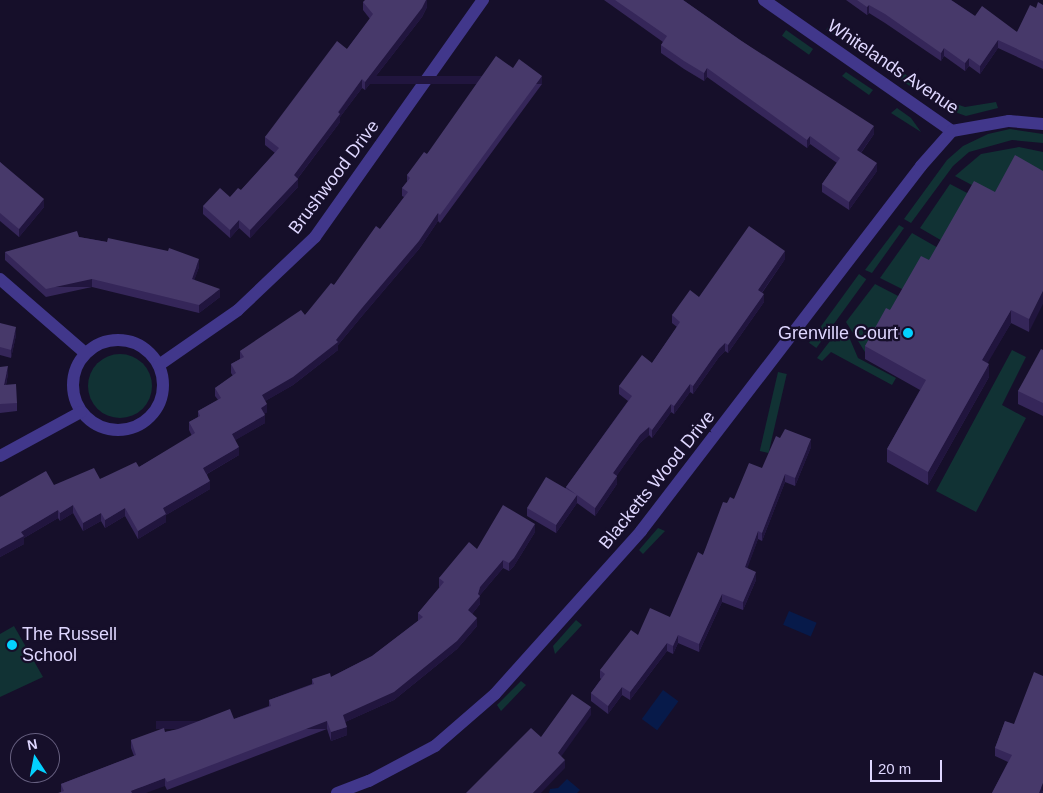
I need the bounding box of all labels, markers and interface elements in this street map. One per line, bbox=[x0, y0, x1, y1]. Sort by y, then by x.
street label: Whitelands Avenue bbox=[823, 15, 963, 119]
street label: Brushwood Drive bbox=[284, 116, 384, 238]
place label: Grenville Court bbox=[778, 322, 898, 344]
marker: Grenville Court bbox=[902, 327, 914, 339]
street label: Blacketts Wood Drive bbox=[595, 406, 719, 554]
place label: The Russell School bbox=[22, 624, 117, 666]
marker: The Russell School bbox=[6, 639, 18, 651]
north arrow bbox=[10, 733, 60, 783]
text: N bbox=[26, 735, 39, 753]
scale bar bbox=[873, 750, 946, 782]
text: 20 m bbox=[878, 760, 911, 777]

